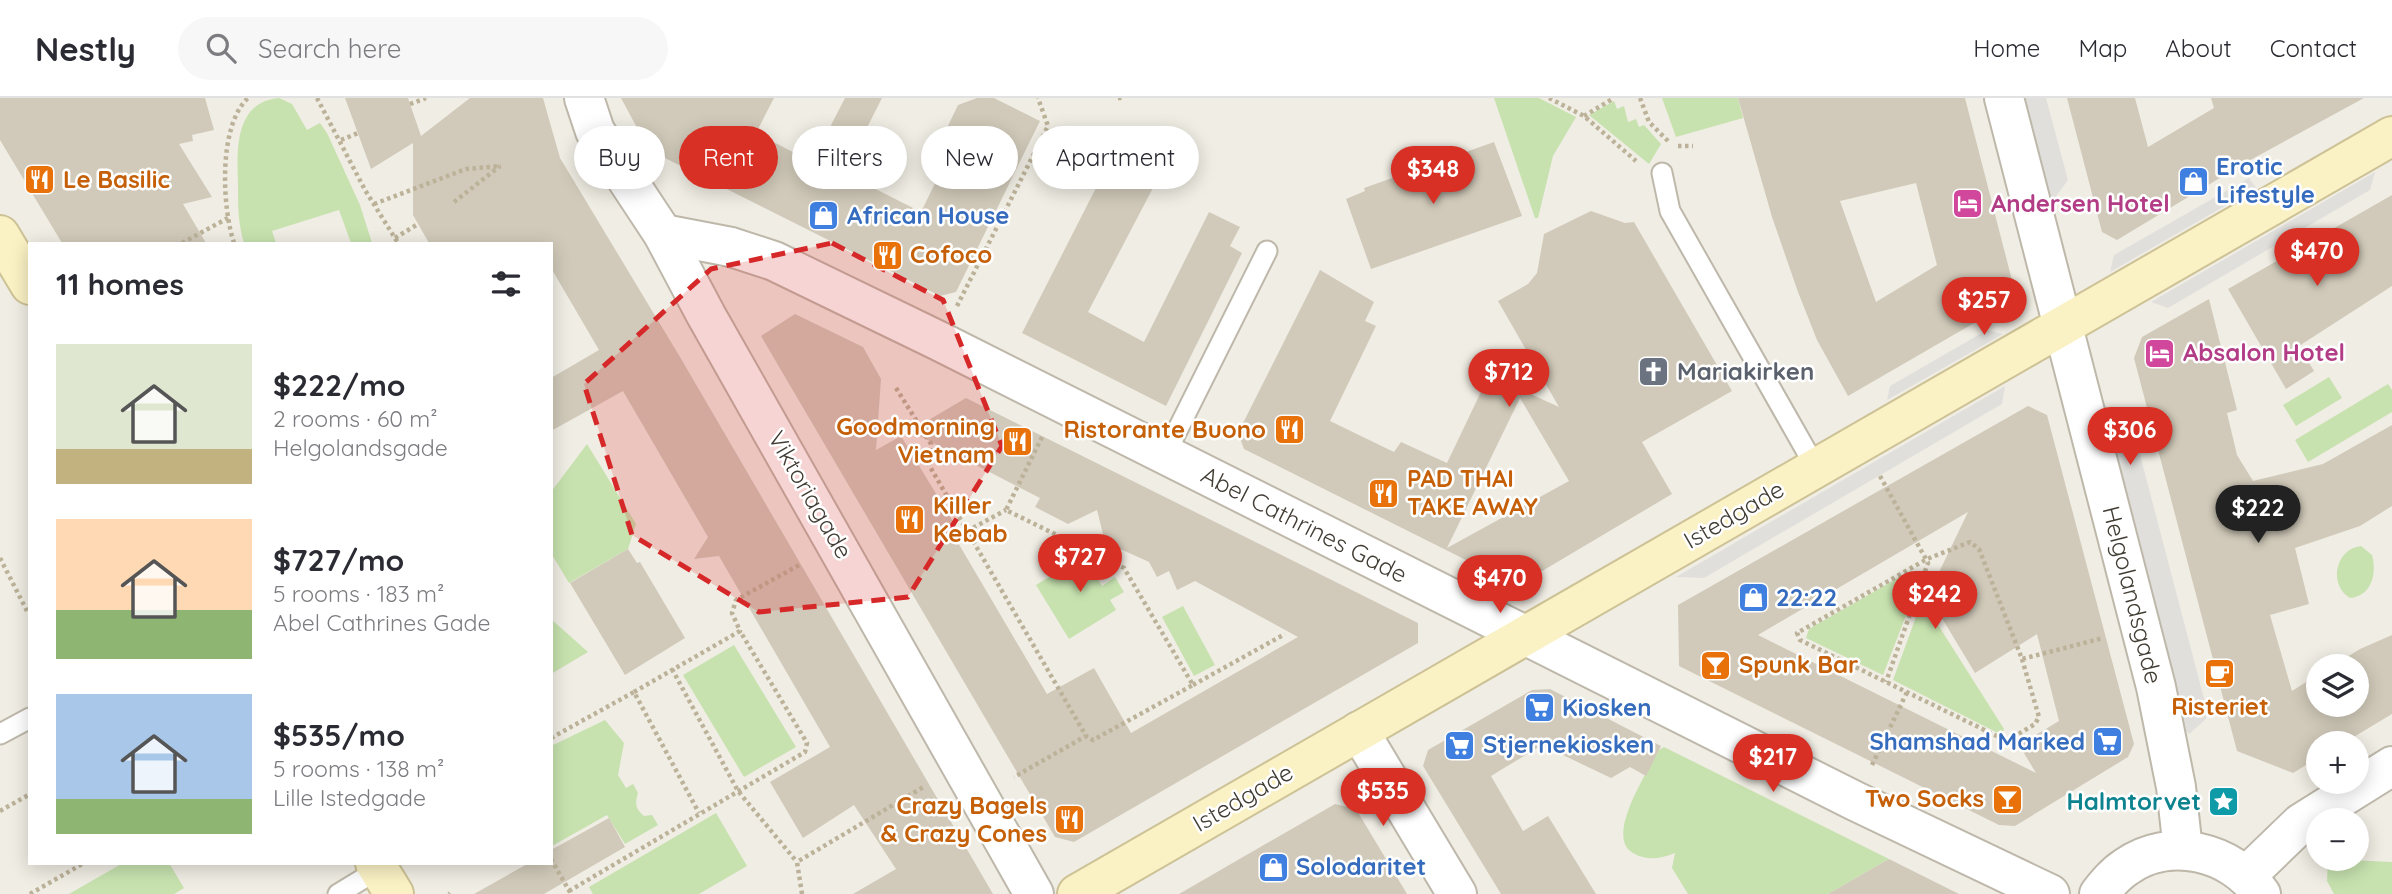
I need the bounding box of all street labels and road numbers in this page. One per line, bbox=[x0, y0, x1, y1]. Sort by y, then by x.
street label: Viktoriagade bbox=[762, 425, 860, 564]
street label: Abel Cathrines Gade bbox=[1197, 459, 1412, 589]
street label: Istedgade bbox=[1678, 473, 1789, 555]
street label: Helgolandsgade bbox=[2096, 503, 2170, 687]
street label: Istedgade bbox=[1187, 756, 1298, 838]

